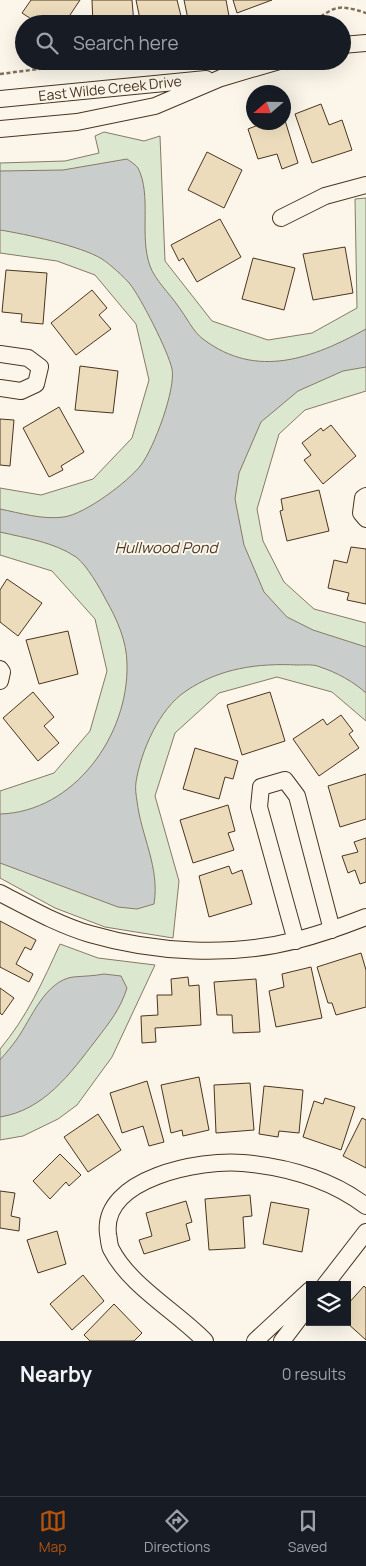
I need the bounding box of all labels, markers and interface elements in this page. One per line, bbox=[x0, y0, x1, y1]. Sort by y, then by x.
search box bbox=[15, 15, 351, 70]
icon: search bbox=[33, 29, 61, 57]
text: Search here bbox=[73, 30, 179, 56]
street label: East Wilde Creek Drive bbox=[37, 71, 183, 105]
north arrow bbox=[246, 85, 291, 130]
water label: Hullwood Pond bbox=[115, 537, 219, 558]
map controls bbox=[306, 1281, 351, 1326]
button: layers bbox=[306, 1281, 351, 1326]
text: Nearby bbox=[20, 1360, 92, 1388]
text: 0 results bbox=[282, 1363, 346, 1385]
tab: Map bbox=[39, 1507, 67, 1556]
tab: Directions bbox=[144, 1507, 210, 1556]
tab: Saved bbox=[288, 1507, 327, 1556]

